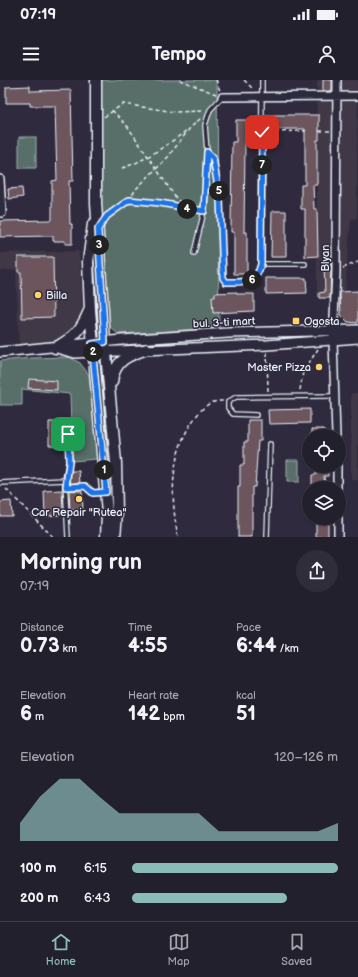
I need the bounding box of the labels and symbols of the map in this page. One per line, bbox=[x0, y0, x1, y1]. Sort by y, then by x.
pin bbox=[245, 115, 279, 149]
pin: 7 bbox=[252, 155, 272, 175]
pin: 5 bbox=[209, 181, 229, 201]
pin: 4 bbox=[177, 199, 197, 219]
pin: 3 bbox=[89, 235, 109, 255]
street label: Blyan bbox=[319, 244, 332, 272]
pin: 6 bbox=[242, 270, 262, 290]
place label: Billa bbox=[46, 289, 67, 302]
marker: Billa bbox=[33, 290, 43, 300]
street label: bul. 3-ti mart bbox=[193, 314, 256, 331]
place label: Ogosta bbox=[304, 315, 340, 328]
marker: Ogosta bbox=[291, 316, 301, 326]
pin: 2 bbox=[83, 342, 103, 362]
place label: Master Pizza bbox=[247, 361, 311, 374]
marker: Master Pizza bbox=[314, 362, 324, 372]
pin bbox=[51, 417, 85, 451]
pin: 1 bbox=[94, 460, 114, 480]
marker: Car Repair "Rutea" bbox=[74, 494, 84, 504]
place label: Car Repair "Rutea" bbox=[31, 506, 127, 519]

